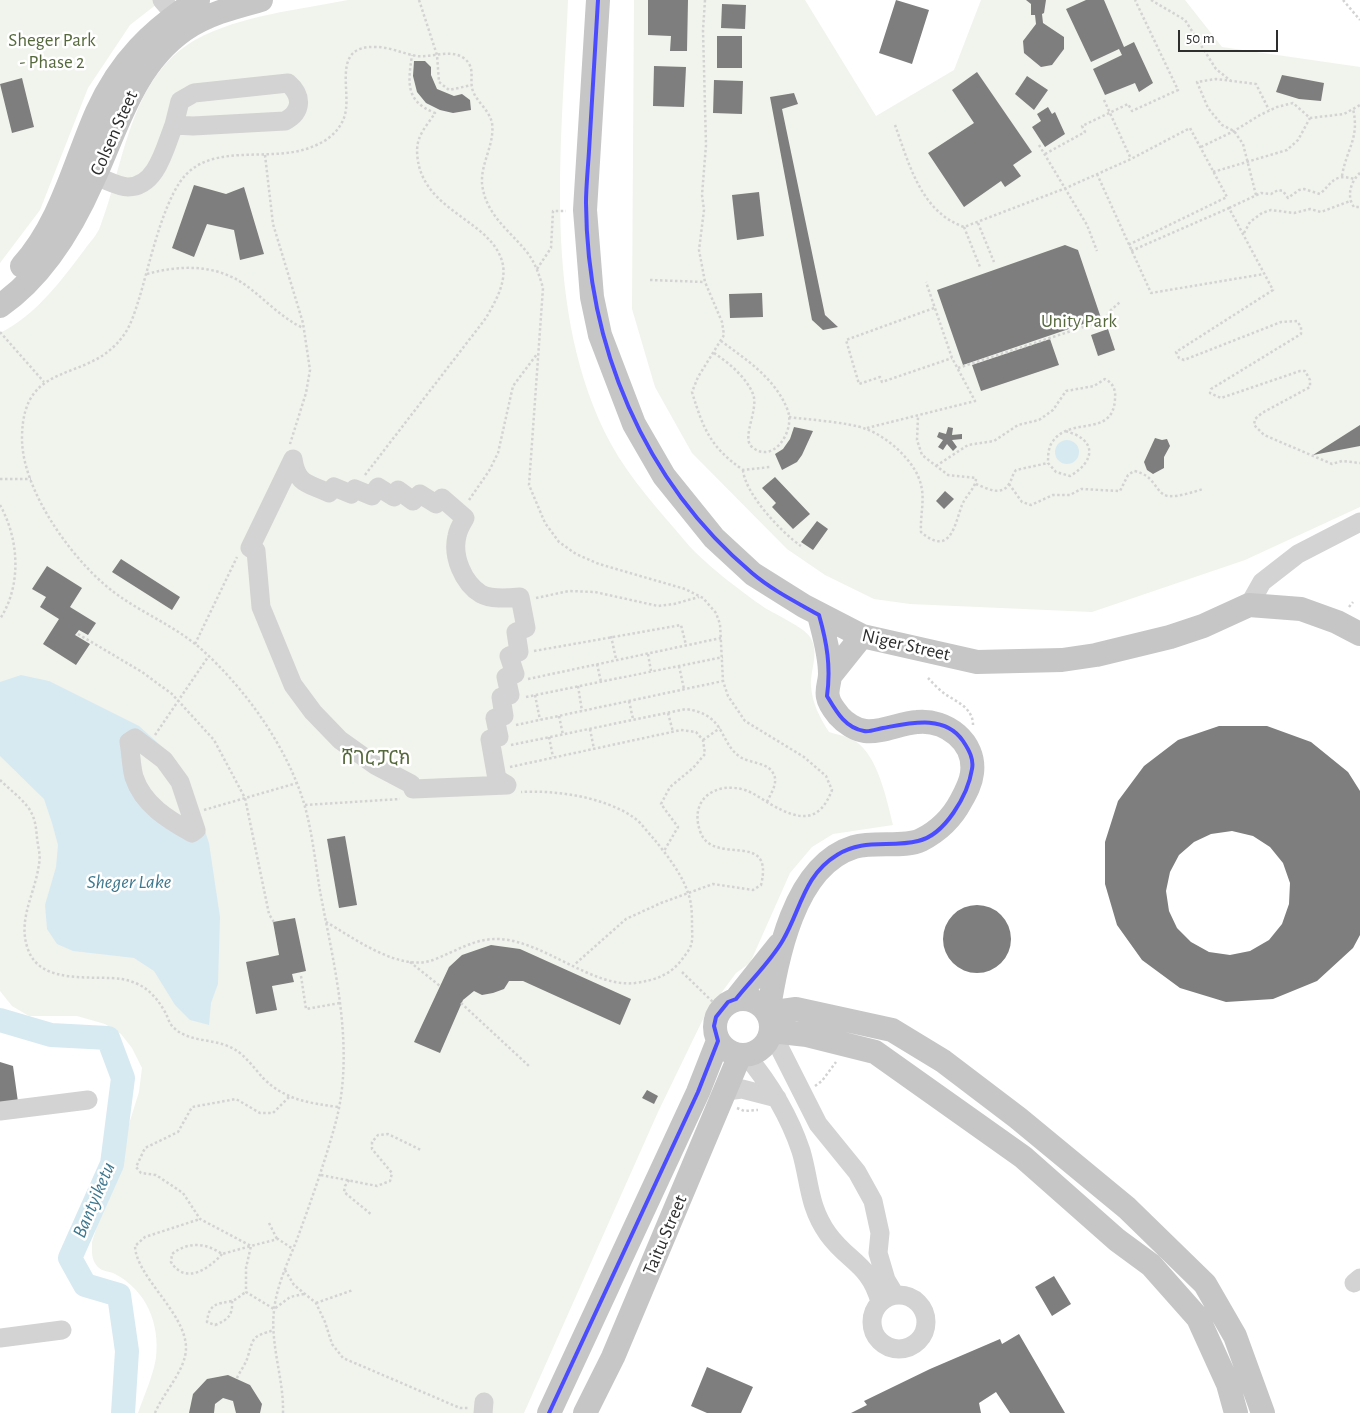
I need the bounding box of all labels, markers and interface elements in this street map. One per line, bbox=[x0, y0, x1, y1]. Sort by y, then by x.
scale bar bbox=[1180, 20, 1280, 52]
park label: Sheger Park - Phase 2 bbox=[8, 29, 96, 73]
text: 50 m bbox=[1186, 31, 1215, 46]
street label: Colsen Steet bbox=[85, 87, 143, 179]
park label: Unity Park bbox=[1041, 310, 1117, 332]
street label: Niger Street bbox=[860, 624, 952, 666]
park label: ሸገር ፓርክ bbox=[342, 747, 410, 769]
water label: Sheger Lake bbox=[87, 870, 171, 894]
water label: Bantyiketu bbox=[67, 1158, 121, 1242]
street label: Taitu Street bbox=[638, 1191, 692, 1279]

